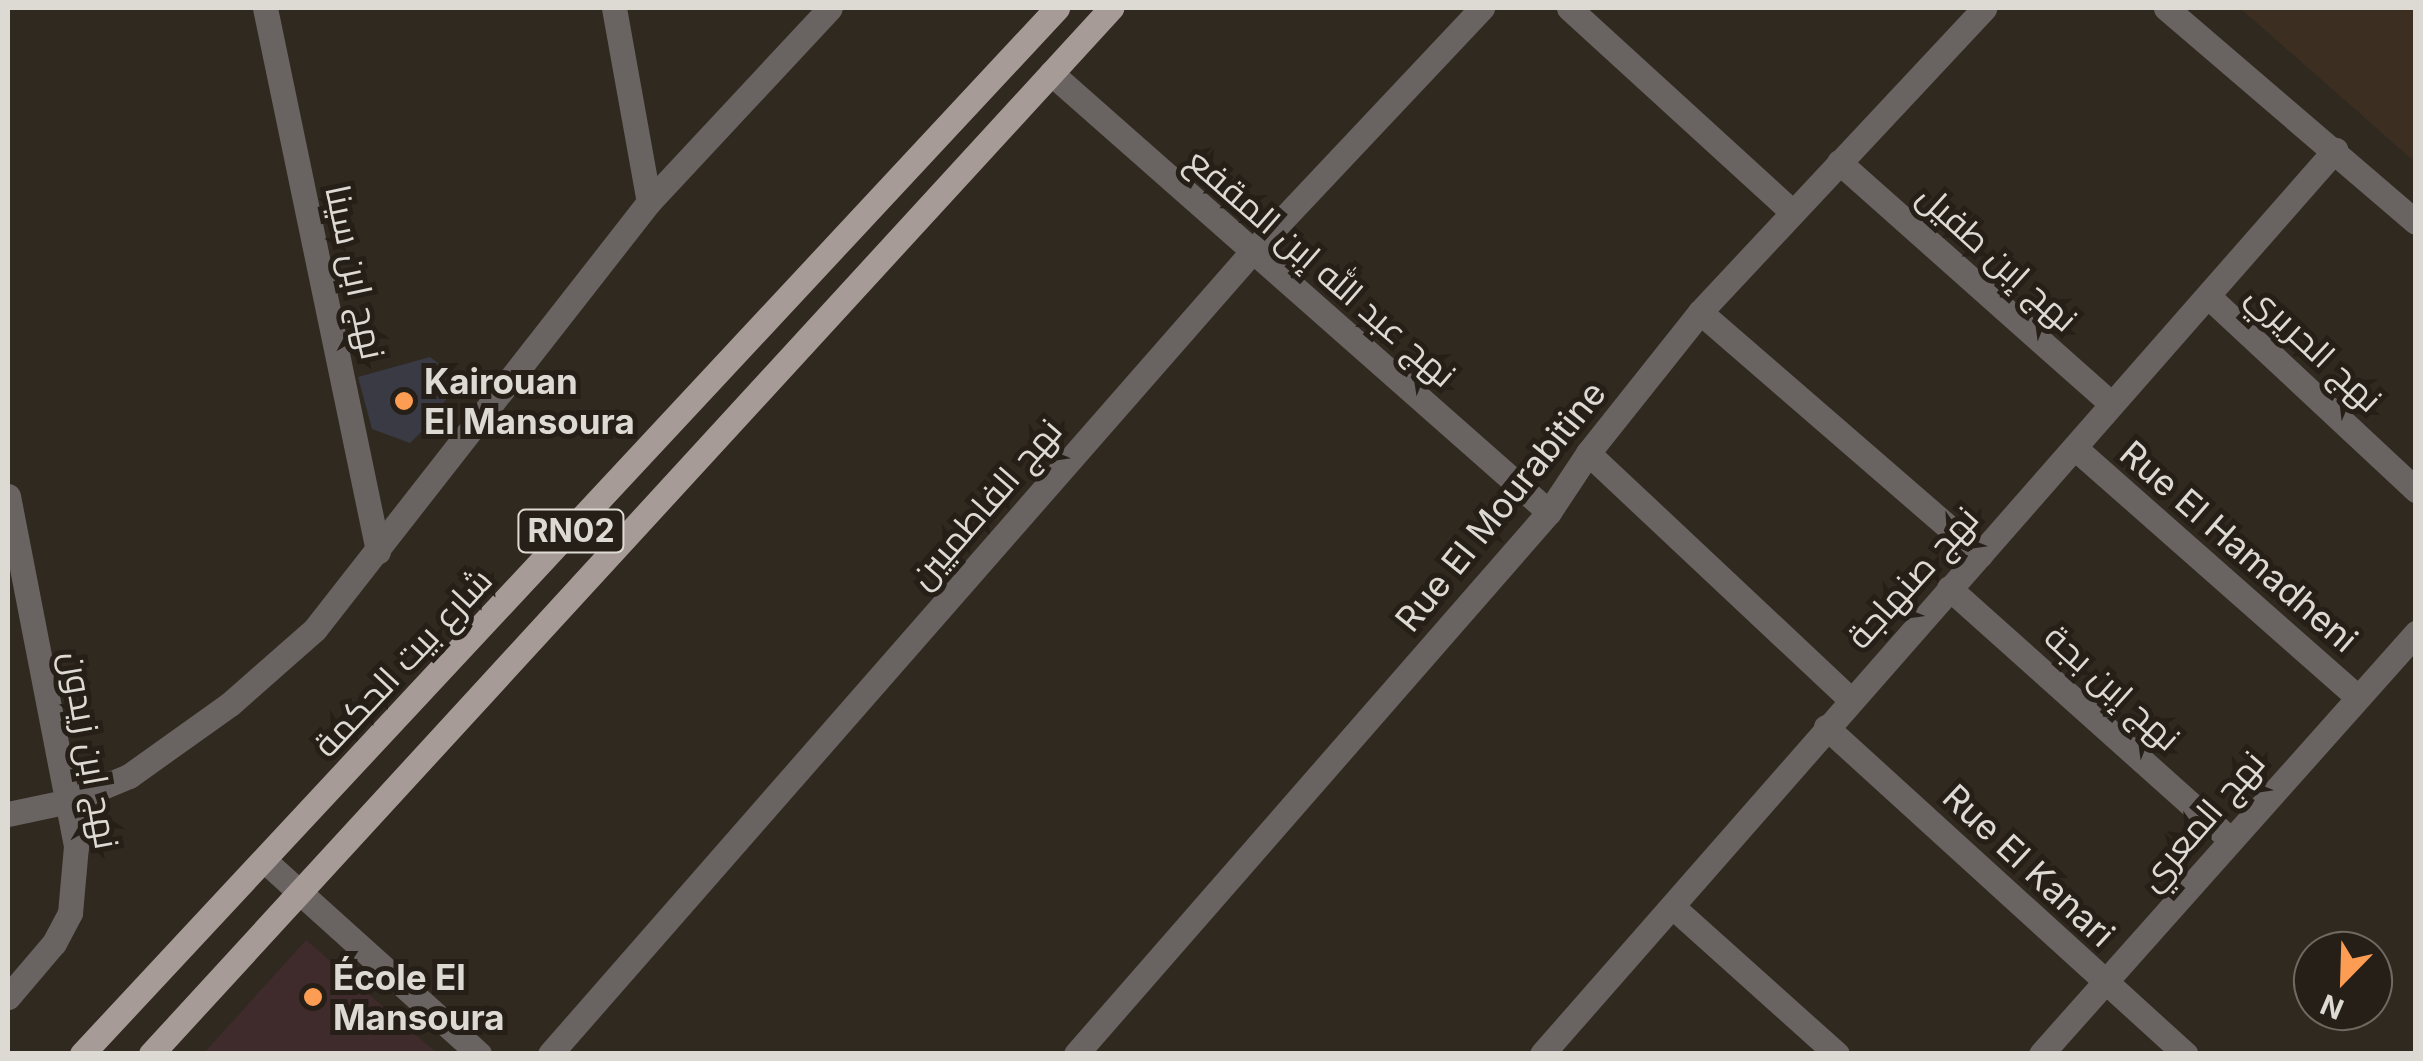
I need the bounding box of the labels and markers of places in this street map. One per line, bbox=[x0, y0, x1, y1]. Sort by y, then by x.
place label: Kairouan El Mansoura bbox=[424, 360, 635, 442]
marker: Kairouan El Mansoura bbox=[393, 390, 415, 412]
place label: École El Mansoura bbox=[333, 956, 505, 1038]
marker: École El Mansoura bbox=[302, 986, 324, 1008]

